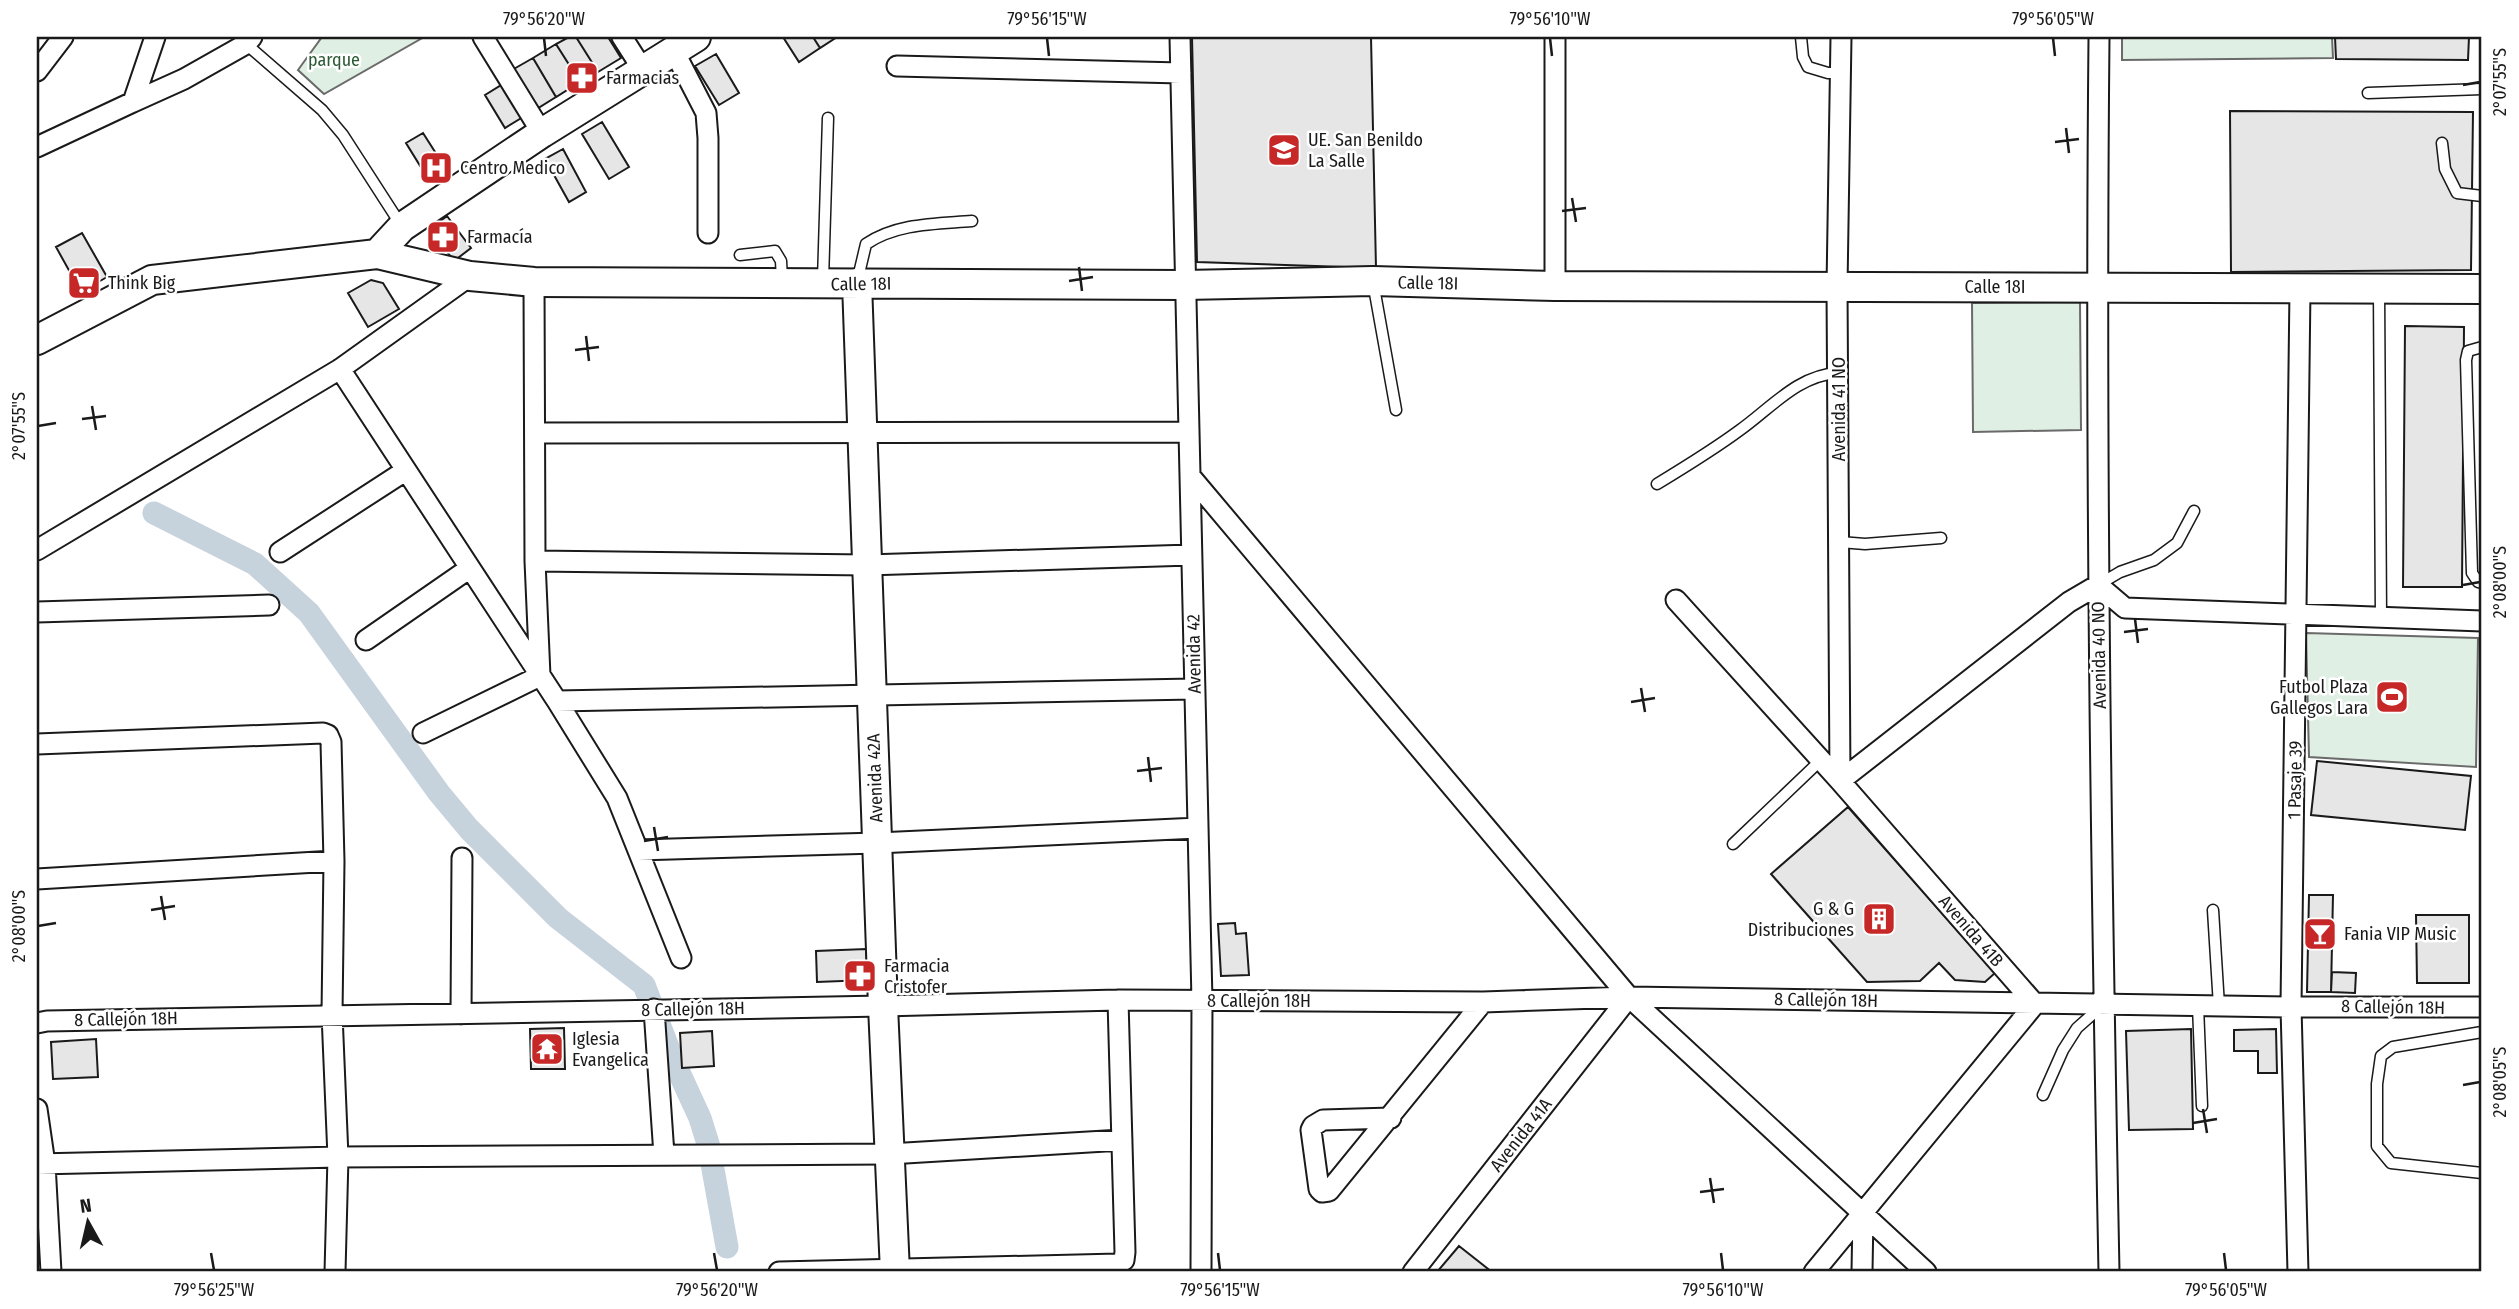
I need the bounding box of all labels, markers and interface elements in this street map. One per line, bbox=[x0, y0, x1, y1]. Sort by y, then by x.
text: 79°56'20"W bbox=[503, 8, 586, 30]
text: 79°56'15"W bbox=[1007, 8, 1087, 30]
text: 79°56'10"W bbox=[1509, 8, 1591, 30]
text: 79°56'05"W bbox=[2012, 8, 2094, 30]
text: 2°07'55"S bbox=[2489, 48, 2511, 116]
park label: parque bbox=[308, 49, 360, 71]
pharmacy icon: Farmacias bbox=[563, 59, 601, 97]
place label: Farmacias bbox=[606, 67, 680, 89]
place label: UE. San Benildo La Salle bbox=[1308, 129, 1423, 172]
school or university icon: UE. San Benildo La Salle bbox=[1265, 131, 1303, 169]
hospital icon: Centro Medico bbox=[417, 149, 455, 187]
place label: Centro Medico bbox=[460, 157, 565, 179]
pharmacy icon: Farmacía bbox=[424, 218, 462, 256]
place label: Farmacía bbox=[467, 226, 533, 248]
supermarket icon: Think Big bbox=[65, 264, 103, 302]
street label: Calle 18I bbox=[1397, 271, 1459, 295]
place label: Think Big bbox=[108, 272, 176, 294]
street label: Calle 18I bbox=[830, 272, 892, 296]
street label: Calle 18I bbox=[1965, 276, 2025, 298]
street label: Avenida 41 NO bbox=[1828, 357, 1850, 461]
text: 2°07'55"S bbox=[8, 392, 30, 460]
text: 2°08'00"S bbox=[2489, 546, 2511, 618]
street label: Avenida 40 NO bbox=[2087, 601, 2111, 709]
street label: Avenida 42 bbox=[1182, 614, 1206, 694]
place label: Futbol Plaza Gallegos Lara bbox=[2270, 676, 2368, 719]
sports icon: Futbol Plaza Gallegos Lara bbox=[2373, 678, 2411, 716]
street label: Avenida 42A bbox=[862, 733, 888, 823]
street label: 1 Pasaje 39 bbox=[2283, 740, 2307, 820]
text: 2°08'00"S bbox=[8, 890, 30, 962]
street label: Avenida 41B bbox=[1934, 891, 2008, 971]
place label: G & G Distribuciones bbox=[1748, 898, 1854, 941]
building icon: G & G Distribuciones bbox=[1860, 900, 1898, 938]
bar icon: Fania VIP Music bbox=[2301, 915, 2339, 953]
place label: Fania VIP Music bbox=[2344, 923, 2457, 945]
place label: Farmacia Cristofer bbox=[884, 955, 950, 998]
pharmacy icon: Farmacia Cristofer bbox=[841, 957, 879, 995]
street label: 8 Callejón 18H bbox=[1774, 988, 1878, 1012]
street label: 8 Callejón 18H bbox=[1207, 990, 1311, 1012]
street label: 8 Callejón 18H bbox=[2341, 995, 2445, 1019]
street label: 8 Callejón 18H bbox=[641, 997, 745, 1021]
street label: 8 Callejón 18H bbox=[74, 1007, 178, 1031]
place label: Iglesia Evangelica bbox=[572, 1028, 649, 1071]
temple icon: Iglesia Evangelica bbox=[528, 1030, 566, 1068]
text: 2°08'05"S bbox=[2489, 1047, 2511, 1117]
street label: Avenida 41A bbox=[1485, 1093, 1557, 1176]
north arrow bbox=[52, 1186, 122, 1256]
text: N bbox=[78, 1193, 93, 1218]
text: 79°56'25"W bbox=[174, 1279, 255, 1301]
text: 79°56'20"W bbox=[676, 1279, 759, 1301]
text: 79°56'15"W bbox=[1180, 1279, 1260, 1301]
text: 79°56'10"W bbox=[1682, 1279, 1764, 1301]
text: 79°56'05"W bbox=[2185, 1279, 2267, 1301]

